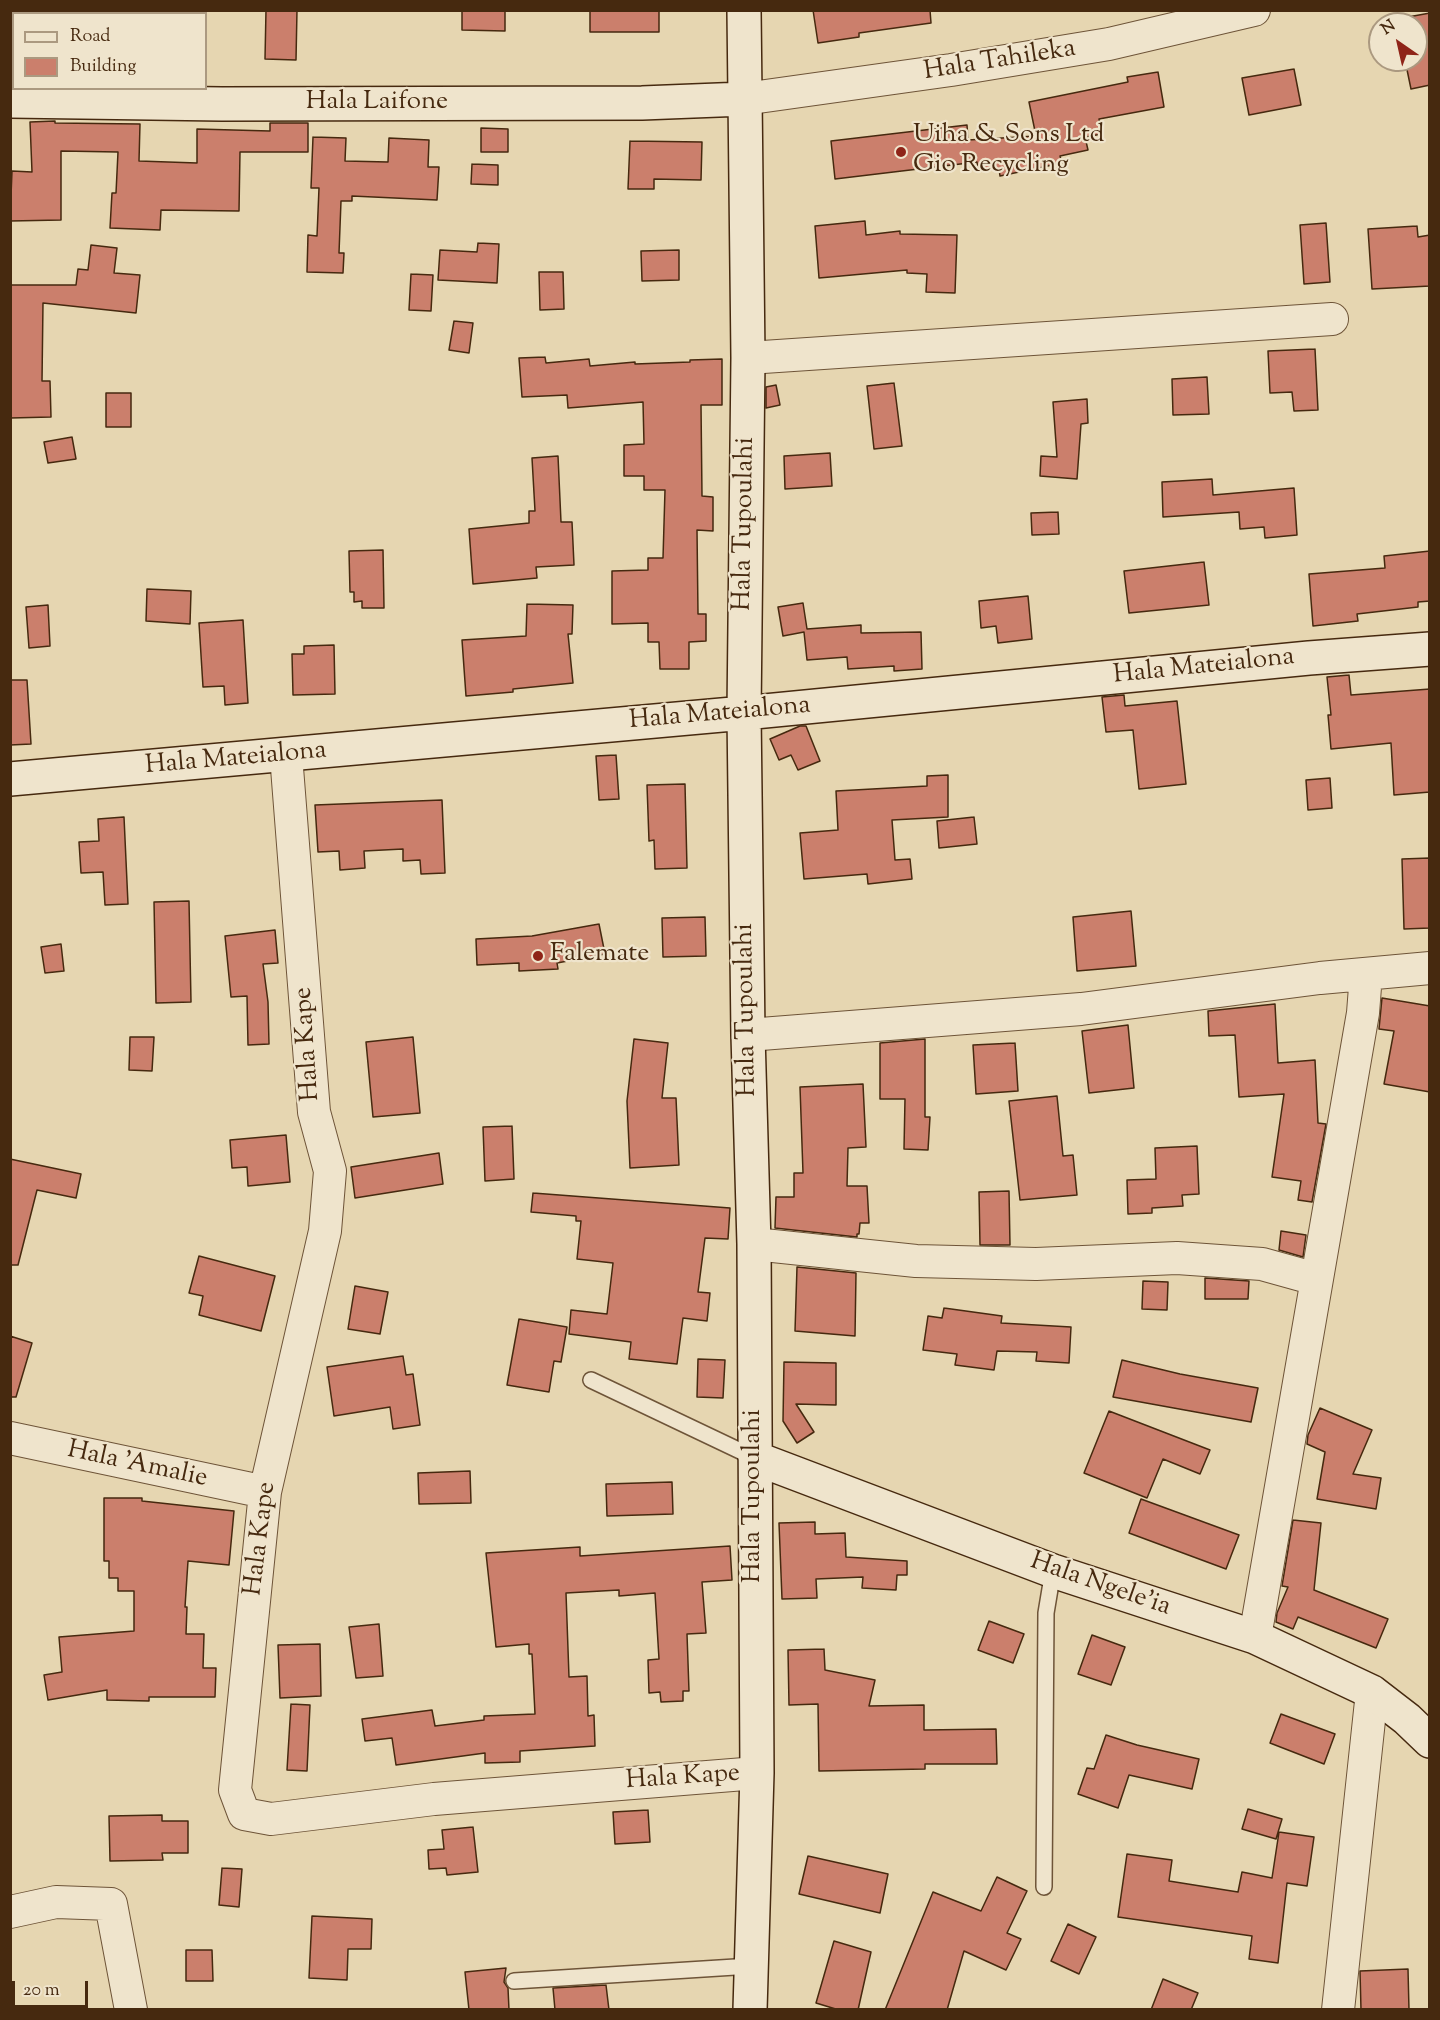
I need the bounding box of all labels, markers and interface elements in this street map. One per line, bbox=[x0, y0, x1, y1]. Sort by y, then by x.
legend bbox=[12, 12, 207, 90]
north arrow bbox=[1368, 12, 1428, 72]
text: N bbox=[1377, 15, 1401, 41]
text: Road bbox=[70, 24, 110, 50]
street label: Hala Tahileka bbox=[922, 35, 1078, 89]
text: Building bbox=[70, 54, 136, 80]
street label: Hala Laifone bbox=[306, 88, 448, 120]
place label: Uiha & Sons Ltd Gio Recycling bbox=[913, 121, 1104, 182]
marker: Uiha & Sons Ltd Gio Recycling bbox=[894, 145, 908, 159]
street label: Hala Tupoulahi bbox=[729, 437, 763, 611]
street label: Hala Mateialona bbox=[1112, 643, 1296, 693]
street label: Hala Mateialona bbox=[628, 692, 812, 738]
street label: Hala Mateialona bbox=[144, 737, 328, 783]
street label: Hala Tupoulahi bbox=[731, 923, 765, 1097]
place label: Falemate bbox=[550, 940, 649, 972]
marker: Falemate bbox=[531, 949, 545, 963]
street label: Hala Kape bbox=[289, 986, 329, 1102]
street label: Hala Tupoulahi bbox=[739, 1409, 771, 1583]
street label: Hala 'Amalie bbox=[64, 1436, 210, 1496]
street label: Hala Kape bbox=[240, 1480, 284, 1598]
street label: Hala Ngele'ia bbox=[1026, 1547, 1174, 1625]
street label: Hala Kape bbox=[625, 1759, 741, 1799]
scale bar bbox=[15, 1969, 92, 2007]
text: 20 m bbox=[23, 1978, 60, 2004]

